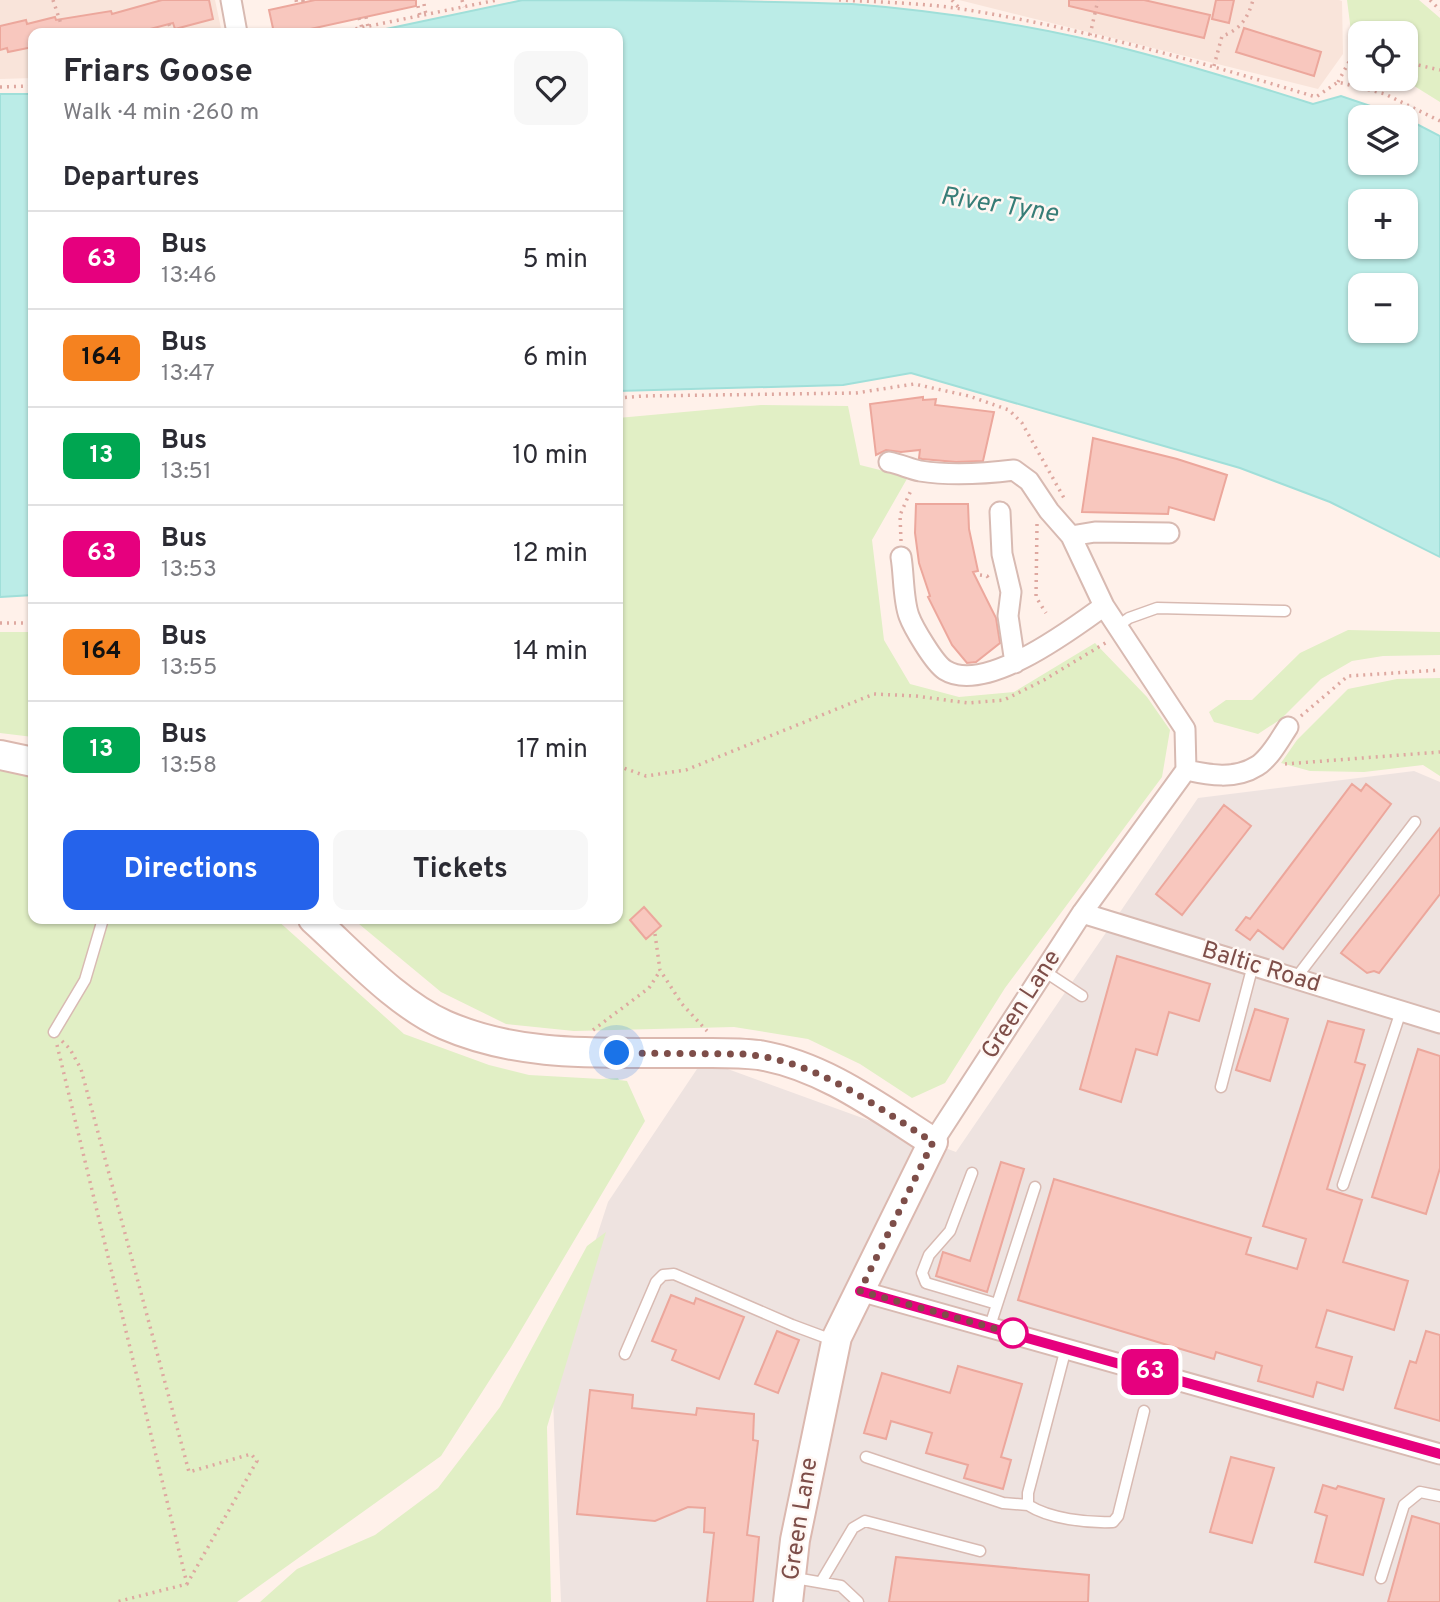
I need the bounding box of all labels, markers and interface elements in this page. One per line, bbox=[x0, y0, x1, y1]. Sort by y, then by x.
map controls bbox=[1348, 21, 1418, 343]
button: locate bbox=[1348, 21, 1418, 91]
button: heart bbox=[514, 51, 588, 125]
text: Friars Goose bbox=[63, 52, 253, 94]
text: Walk · 4 min · 260 m bbox=[63, 99, 259, 128]
button: layers bbox=[1348, 105, 1418, 175]
text: Departures bbox=[63, 162, 200, 195]
water label: River Tyne bbox=[938, 180, 1061, 232]
button: + bbox=[1348, 189, 1418, 259]
text: Bus bbox=[161, 229, 207, 262]
text: 5 min bbox=[522, 244, 588, 277]
text: 63 bbox=[87, 245, 116, 275]
text: 13:46 bbox=[161, 262, 217, 291]
button: − bbox=[1348, 273, 1418, 343]
text: Bus bbox=[161, 327, 207, 360]
text: 6 min bbox=[523, 342, 588, 375]
text: 164 bbox=[82, 343, 121, 373]
text: 13:47 bbox=[161, 360, 215, 389]
text: Bus bbox=[161, 425, 207, 458]
text: 10 min bbox=[512, 440, 588, 473]
text: 13 bbox=[90, 441, 114, 471]
text: 13:51 bbox=[161, 458, 211, 487]
text: Bus bbox=[161, 523, 207, 556]
text: 12 min bbox=[513, 538, 588, 571]
text: 63 bbox=[87, 539, 116, 569]
text: 13:53 bbox=[161, 556, 217, 585]
text: Bus bbox=[161, 621, 207, 654]
text: 14 min bbox=[513, 636, 588, 669]
text: 164 bbox=[82, 637, 121, 667]
text: 13:55 bbox=[161, 654, 217, 683]
text: Bus bbox=[161, 719, 207, 752]
text: 17 min bbox=[516, 734, 588, 767]
text: 13 bbox=[90, 735, 114, 765]
text: 13:58 bbox=[161, 752, 217, 781]
button: Directions bbox=[63, 830, 319, 910]
button: Tickets bbox=[333, 830, 588, 910]
street label: Baltic Road bbox=[1198, 936, 1324, 1000]
street label: Green Lane bbox=[976, 945, 1068, 1065]
your location bbox=[599, 1035, 634, 1070]
unlabelled marker bbox=[998, 1318, 1028, 1348]
line badge: 63 bbox=[1118, 1349, 1182, 1395]
text: 63 bbox=[1135, 1357, 1165, 1387]
street label: Green Lane bbox=[776, 1455, 826, 1583]

